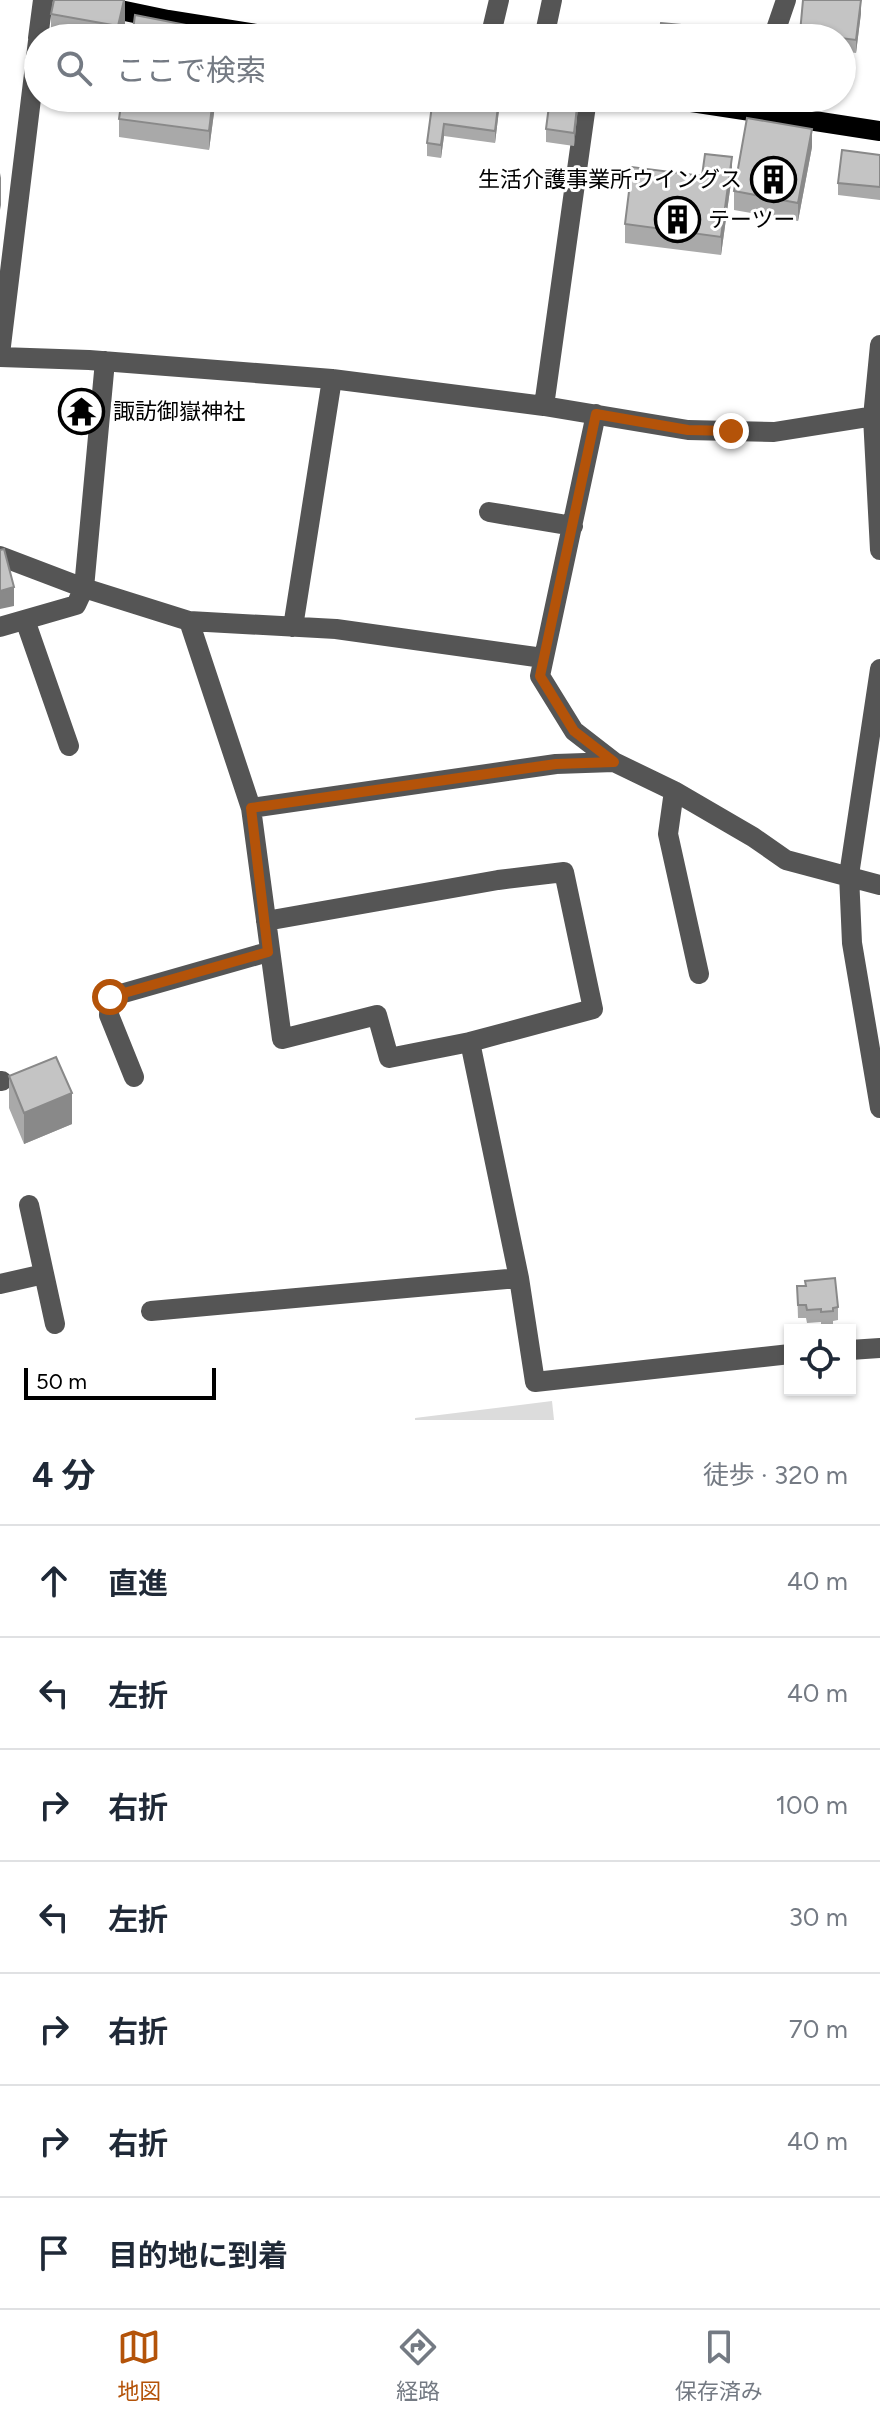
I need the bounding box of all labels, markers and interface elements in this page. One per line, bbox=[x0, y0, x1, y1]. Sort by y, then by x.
search box bbox=[24, 24, 856, 112]
icon: search bbox=[52, 46, 96, 90]
text: ここで検索 bbox=[116, 52, 266, 89]
building icon: 生活介護事業所ウイングス bbox=[749, 155, 797, 203]
place label: 生活介護事業所ウイングス bbox=[478, 166, 742, 193]
building icon: テーツー bbox=[653, 195, 701, 243]
place label: テーツー bbox=[708, 206, 796, 233]
temple icon: 諏訪御嶽神社 bbox=[58, 387, 106, 435]
place label: 諏訪御嶽神社 bbox=[113, 398, 245, 425]
route end bbox=[713, 413, 749, 449]
route start bbox=[92, 979, 128, 1015]
map controls bbox=[784, 1324, 856, 1396]
button: locate bbox=[784, 1324, 856, 1396]
scale bar bbox=[24, 1364, 216, 1400]
text: 50 m bbox=[36, 1368, 87, 1395]
text: 4 分 bbox=[32, 1455, 96, 1496]
text: 徒歩 · 320 m bbox=[703, 1459, 848, 1491]
icon: ahead bbox=[32, 1559, 76, 1603]
text: 直進 bbox=[108, 1565, 168, 1602]
text: 40 m bbox=[787, 1565, 848, 1597]
icon: left bbox=[32, 1671, 76, 1715]
text: 左折 bbox=[108, 1677, 168, 1714]
text: 40 m bbox=[787, 1677, 848, 1709]
icon: right bbox=[32, 1783, 76, 1827]
text: 右折 bbox=[108, 1789, 168, 1826]
text: 100 m bbox=[775, 1789, 848, 1821]
icon: left bbox=[32, 1895, 76, 1939]
text: 左折 bbox=[108, 1901, 168, 1938]
text: 30 m bbox=[789, 1901, 848, 1933]
icon: right bbox=[32, 2007, 76, 2051]
text: 右折 bbox=[108, 2013, 168, 2050]
text: 70 m bbox=[789, 2013, 848, 2045]
icon: right bbox=[32, 2119, 76, 2163]
text: 右折 bbox=[108, 2125, 168, 2162]
text: 40 m bbox=[787, 2125, 848, 2157]
icon: arrive bbox=[32, 2231, 76, 2275]
text: 目的地に到着 bbox=[108, 2237, 288, 2274]
tab: 地図 bbox=[117, 2325, 161, 2405]
tab: 経路 bbox=[396, 2325, 440, 2405]
tab: 保存済み bbox=[675, 2325, 763, 2405]

